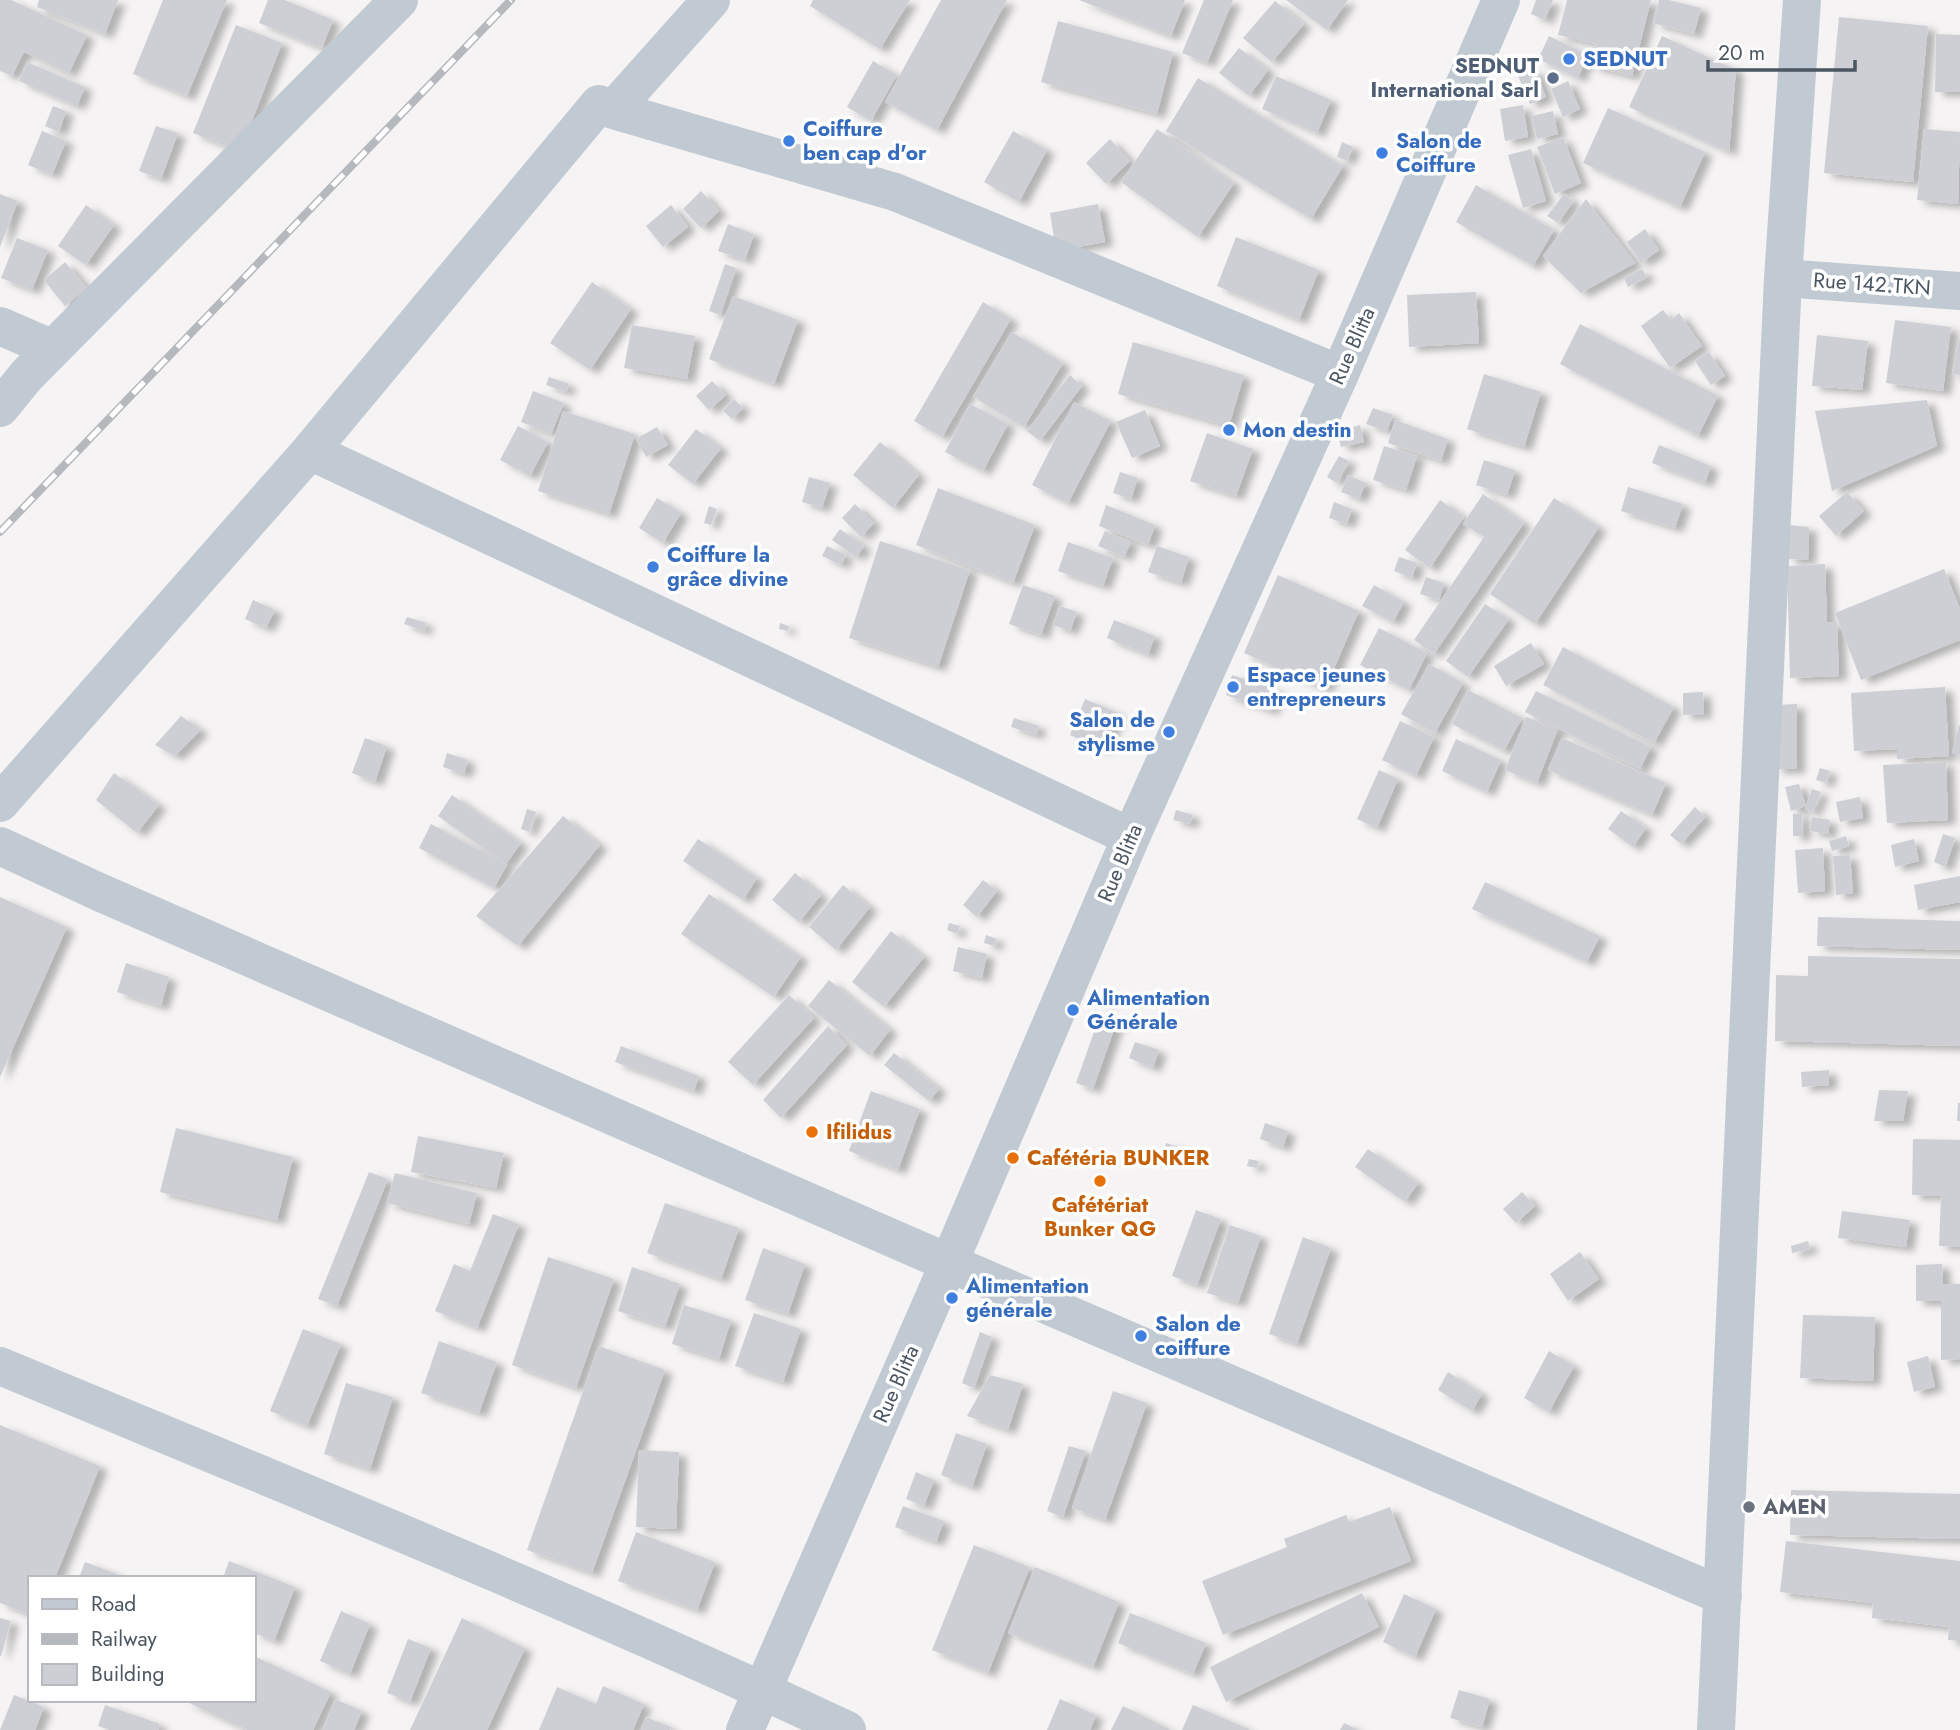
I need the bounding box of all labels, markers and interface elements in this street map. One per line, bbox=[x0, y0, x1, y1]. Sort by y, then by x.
scale bar bbox=[1708, 28, 1855, 72]
text: 20 m bbox=[1718, 38, 1765, 68]
place label: SEDNUT bbox=[1583, 44, 1668, 74]
place label: SEDNUT International Sarl bbox=[1370, 51, 1539, 105]
marker: SEDNUT bbox=[1561, 51, 1577, 67]
marker: SEDNUT International Sarl bbox=[1545, 70, 1561, 86]
place label: Coiffure ben cap d'or bbox=[803, 114, 927, 168]
place label: Salon de Coiffure bbox=[1396, 126, 1482, 180]
marker: Coiffure ben cap d'or bbox=[781, 133, 797, 149]
marker: Salon de Coiffure bbox=[1374, 145, 1390, 161]
street label: Rue 142.TKN bbox=[1812, 265, 1932, 303]
street label: Rue Blitta bbox=[1322, 302, 1382, 390]
place label: Mon destin bbox=[1243, 415, 1352, 445]
marker: Mon destin bbox=[1221, 422, 1237, 438]
place label: Coiffure la grâce divine bbox=[667, 540, 788, 594]
marker: Coiffure la grâce divine bbox=[645, 559, 661, 575]
place label: Espace jeunes entrepreneurs bbox=[1247, 660, 1386, 714]
marker: Espace jeunes entrepreneurs bbox=[1225, 679, 1241, 695]
place label: Salon de stylisme bbox=[1069, 705, 1155, 759]
marker: Salon de stylisme bbox=[1161, 724, 1177, 740]
street label: Rue Blitta bbox=[1090, 819, 1150, 907]
place label: Alimentation Générale bbox=[1086, 983, 1210, 1037]
marker: Alimentation Générale bbox=[1065, 1002, 1081, 1018]
place label: Ifilidus bbox=[826, 1117, 892, 1147]
marker: Ifilidus bbox=[804, 1124, 820, 1140]
place label: Cafétéria BUNKER bbox=[1027, 1143, 1210, 1173]
marker: Cafétéria BUNKER bbox=[1005, 1150, 1021, 1166]
marker: Cafétériat Bunker QG bbox=[1092, 1173, 1108, 1189]
place label: Cafétériat Bunker QG bbox=[1044, 1190, 1156, 1244]
place label: Alimentation générale bbox=[965, 1271, 1089, 1325]
marker: Alimentation générale bbox=[944, 1290, 960, 1306]
place label: Salon de coiffure bbox=[1155, 1309, 1241, 1363]
marker: Salon de coiffure bbox=[1133, 1328, 1149, 1344]
street label: Rue Blitta bbox=[866, 1340, 926, 1428]
place label: AMEN bbox=[1762, 1492, 1826, 1522]
marker: AMEN bbox=[1741, 1499, 1757, 1515]
legend bbox=[28, 1576, 256, 1702]
text: Road bbox=[91, 1589, 136, 1619]
text: Railway bbox=[91, 1624, 157, 1654]
text: Building bbox=[91, 1659, 164, 1689]

